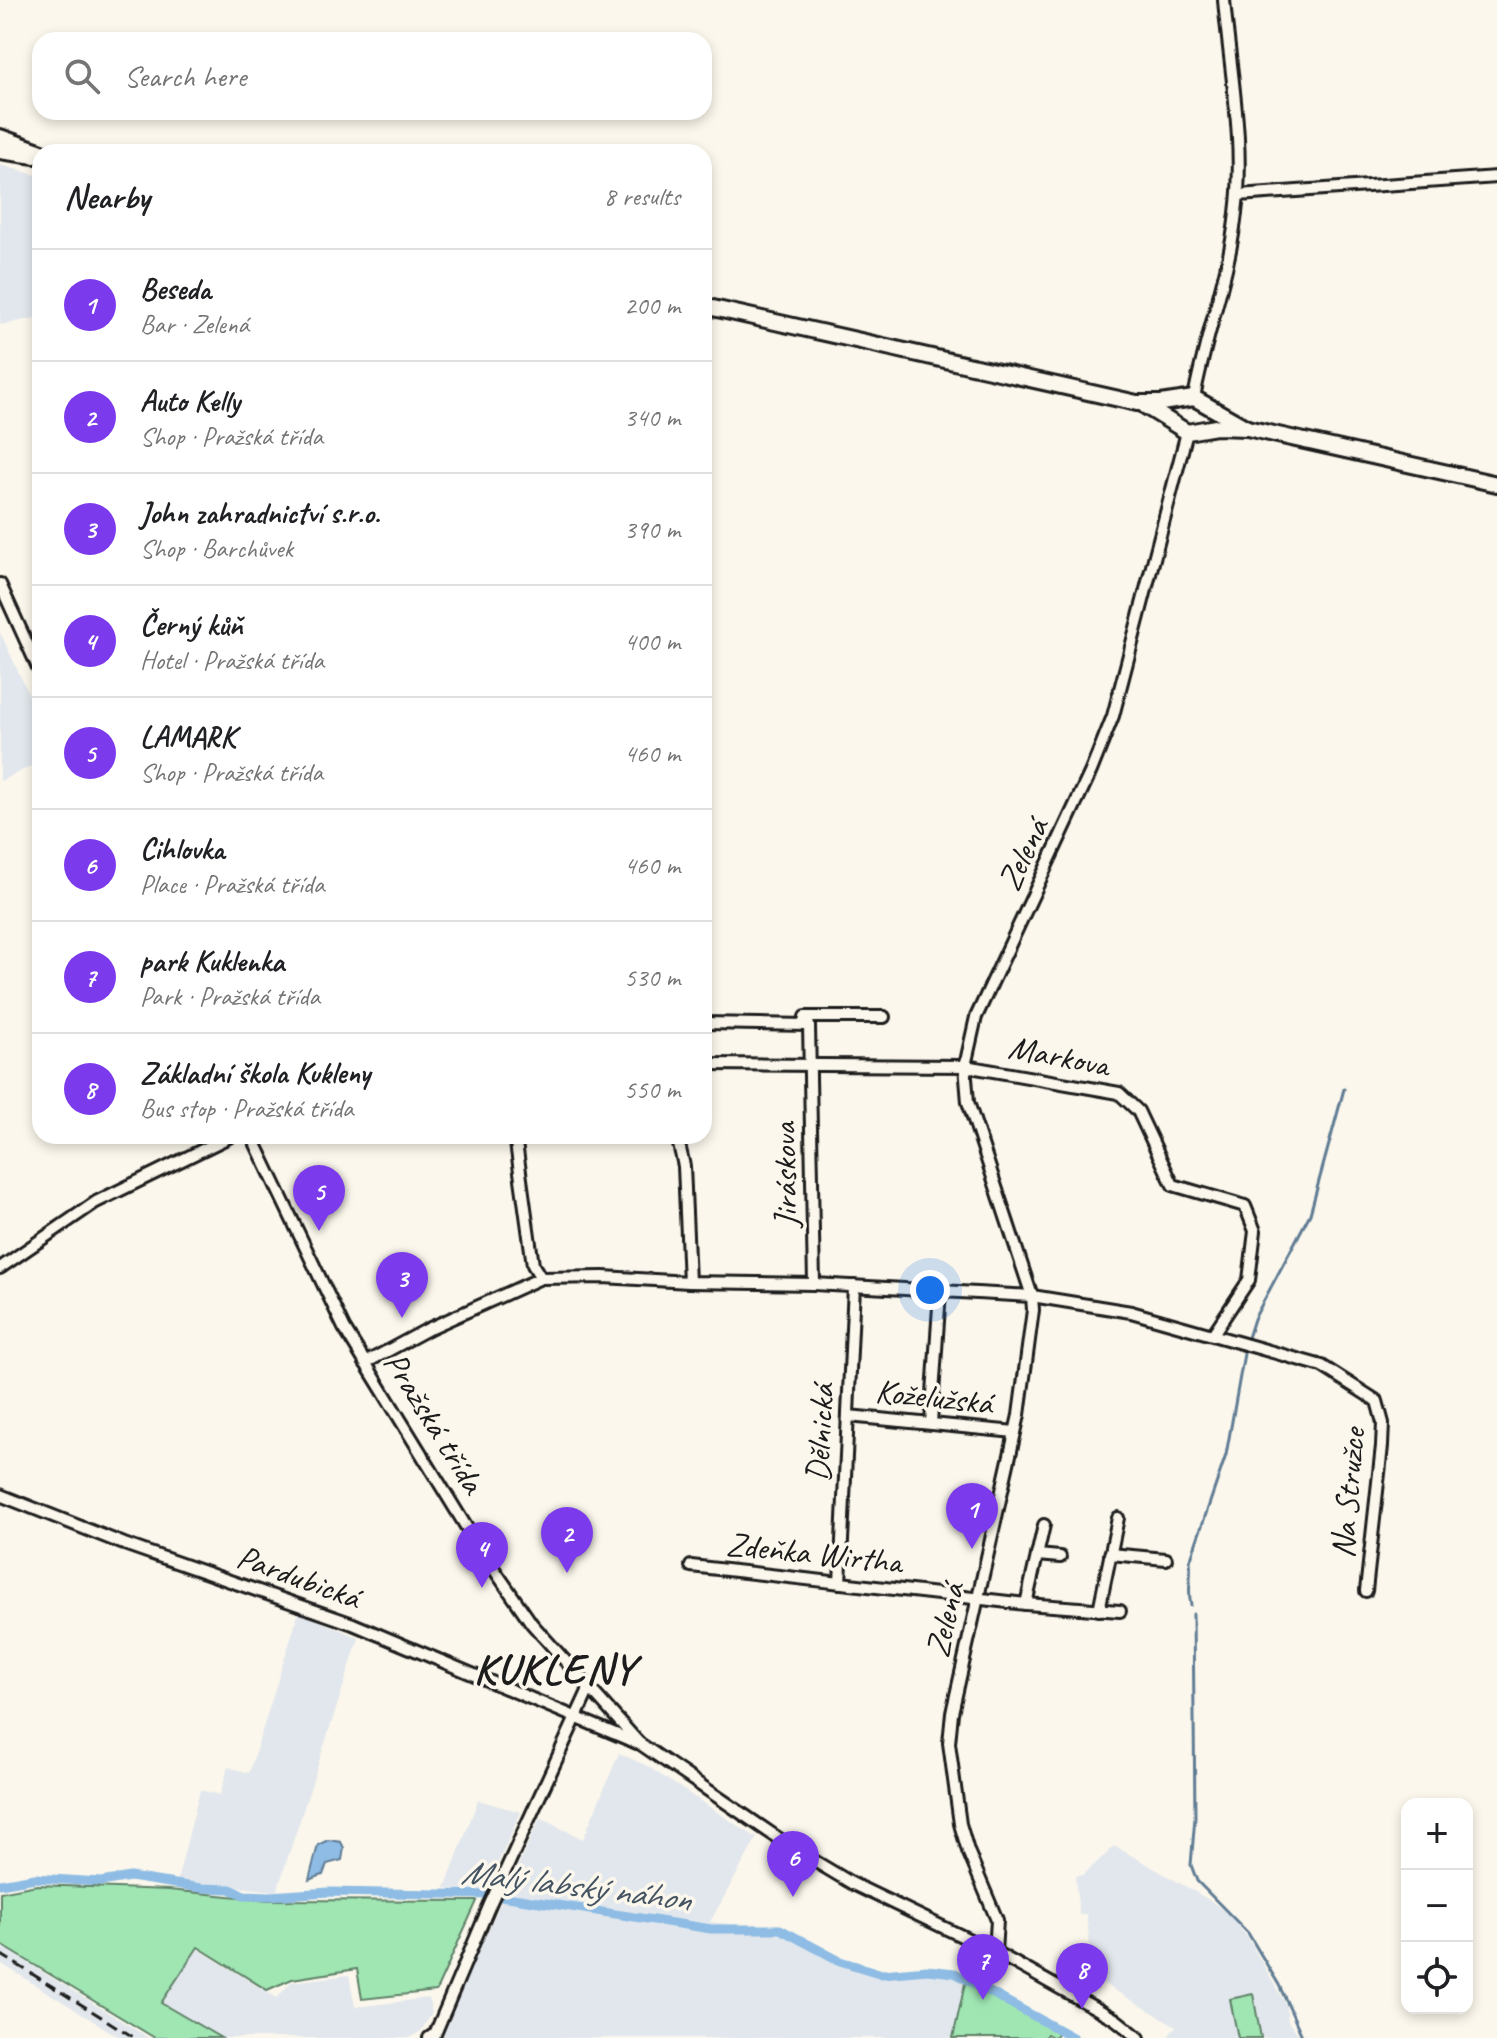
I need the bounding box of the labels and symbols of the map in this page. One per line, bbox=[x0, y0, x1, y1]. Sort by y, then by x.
street label: Zelená bbox=[987, 808, 1059, 897]
street label: Markova bbox=[1005, 1025, 1116, 1087]
street label: Jiráskova bbox=[762, 1120, 807, 1230]
pin: 5 bbox=[293, 1165, 345, 1231]
pin: 3 bbox=[376, 1252, 428, 1318]
your location bbox=[910, 1270, 950, 1310]
street label: Pražská třída bbox=[374, 1344, 496, 1503]
street label: Koželužská bbox=[873, 1369, 998, 1424]
street label: Dělnická bbox=[795, 1380, 844, 1483]
street label: Na Stružce bbox=[1320, 1424, 1375, 1560]
pin: 1 bbox=[946, 1483, 998, 1549]
pin: 2 bbox=[541, 1507, 593, 1573]
pin: 4 bbox=[456, 1522, 508, 1588]
street label: Zdeňka Wirtha bbox=[724, 1522, 907, 1583]
street label: Pardubická bbox=[231, 1534, 369, 1620]
street label: Zelená bbox=[915, 1576, 975, 1661]
district label: KUKLENY bbox=[474, 1643, 643, 1696]
pin: 6 bbox=[767, 1831, 819, 1897]
water label: Malý labský náhon bbox=[459, 1848, 696, 1922]
pin: 7 bbox=[957, 1934, 1009, 2000]
pin: 8 bbox=[1056, 1943, 1108, 2009]

